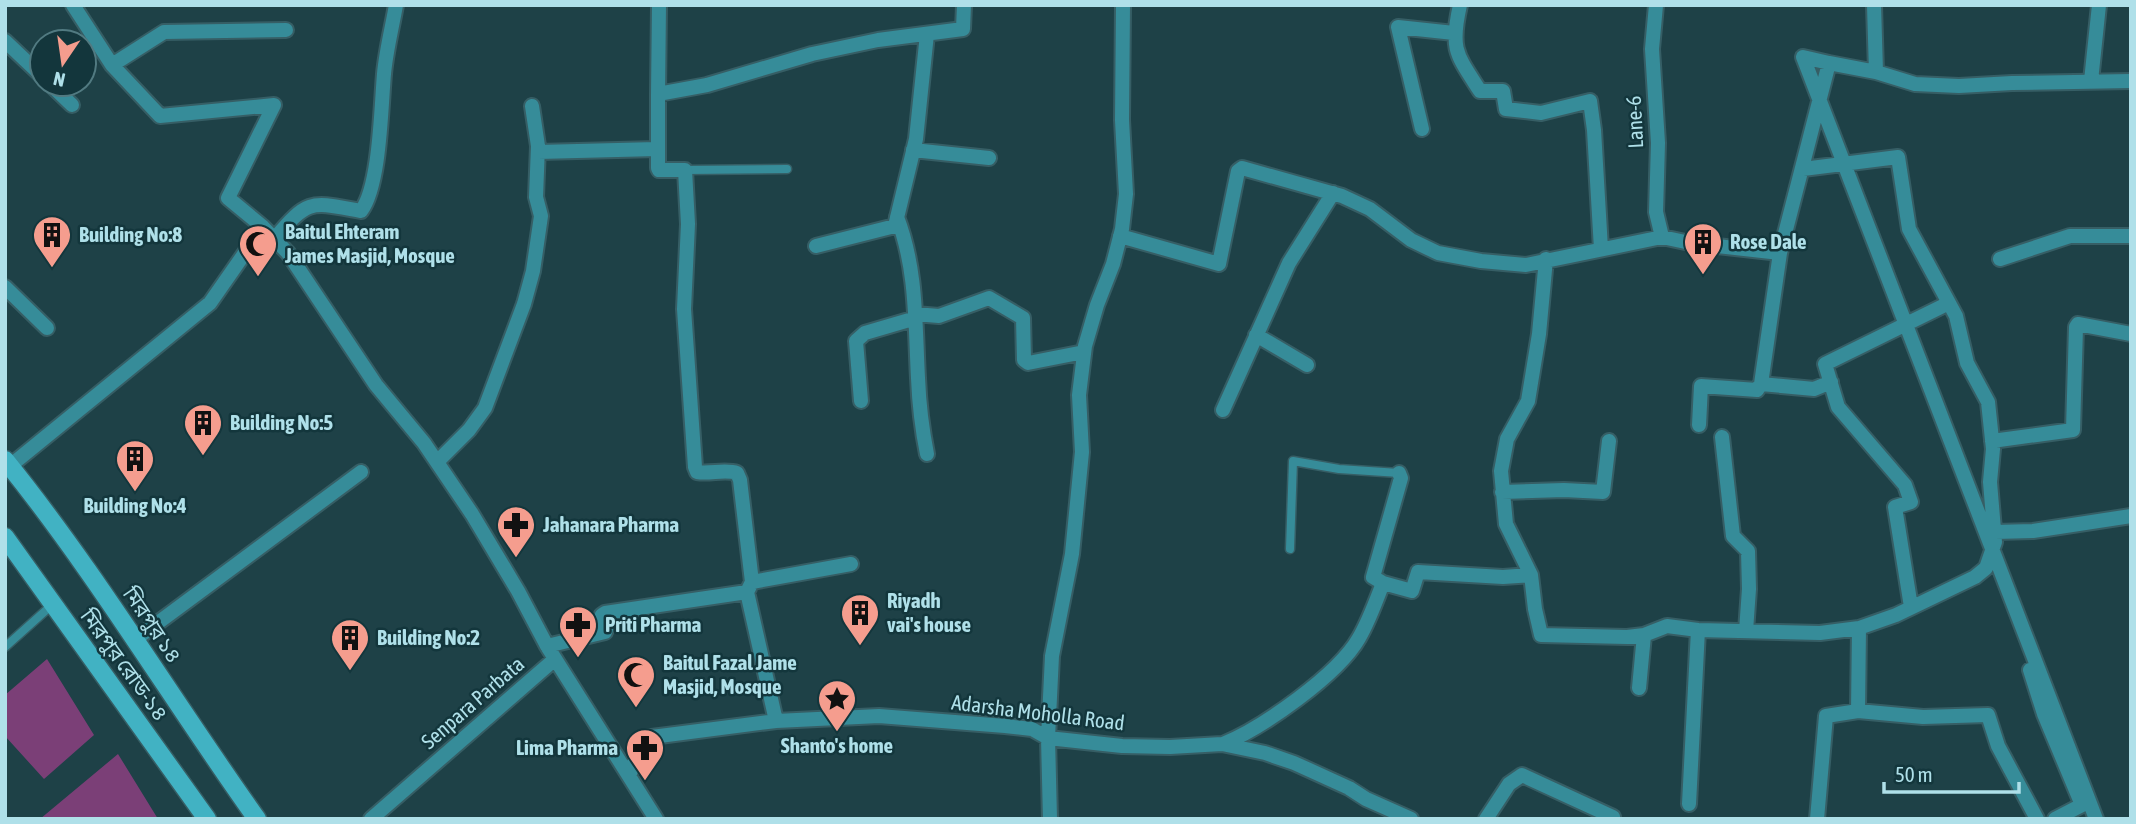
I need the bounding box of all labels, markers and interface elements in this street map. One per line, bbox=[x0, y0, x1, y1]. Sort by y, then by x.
north arrow bbox=[28, 28, 98, 98]
text: N bbox=[51, 68, 67, 92]
street label: Lane-6 bbox=[1621, 95, 1647, 149]
building icon: Building No:8 bbox=[31, 214, 73, 269]
place label: Baitul Ehteram James Masjid, Mosque bbox=[284, 219, 455, 267]
building icon: Rose Dale bbox=[1682, 221, 1724, 276]
place label: Building No:8 bbox=[79, 222, 182, 246]
mosque icon: Baitul Ehteram James Masjid, Mosque bbox=[237, 223, 279, 278]
place label: Rose Dale bbox=[1730, 229, 1807, 253]
building icon: Building No:5 bbox=[182, 402, 224, 457]
place label: Building No:5 bbox=[230, 410, 333, 434]
building icon: Building No:4 bbox=[114, 438, 156, 493]
place label: Building No:4 bbox=[83, 493, 187, 517]
pharmacy icon: Jahanara Pharma bbox=[495, 504, 537, 559]
place label: Jahanara Pharma bbox=[542, 512, 679, 536]
street label: মিরপুর ১৪ bbox=[117, 581, 187, 667]
place label: Riyadh vai's house bbox=[887, 588, 971, 636]
building icon: Riyadh vai's house bbox=[839, 592, 881, 647]
street label: মিরপুর রোড-১৪ bbox=[75, 603, 173, 726]
pharmacy icon: Priti Pharma bbox=[557, 604, 599, 659]
place label: Priti Pharma bbox=[605, 612, 702, 636]
building icon: Building No:2 bbox=[329, 617, 371, 672]
place label: Building No:2 bbox=[377, 625, 480, 649]
place label: Baitul Fazal Jame Masjid, Mosque bbox=[663, 650, 797, 698]
street label: Senpara Parbata bbox=[416, 651, 529, 753]
mosque icon: Baitul Fazal Jame Masjid, Mosque bbox=[615, 654, 657, 709]
place icon: Shanto's home bbox=[816, 678, 858, 733]
street label: Adarsha Moholla Road bbox=[950, 689, 1126, 735]
pharmacy icon: Lima Pharma bbox=[624, 727, 666, 782]
place label: Shanto's home bbox=[781, 733, 893, 757]
place label: Lima Pharma bbox=[516, 735, 618, 759]
scale bar bbox=[1884, 750, 2019, 794]
text: 50 m bbox=[1895, 762, 1933, 786]

